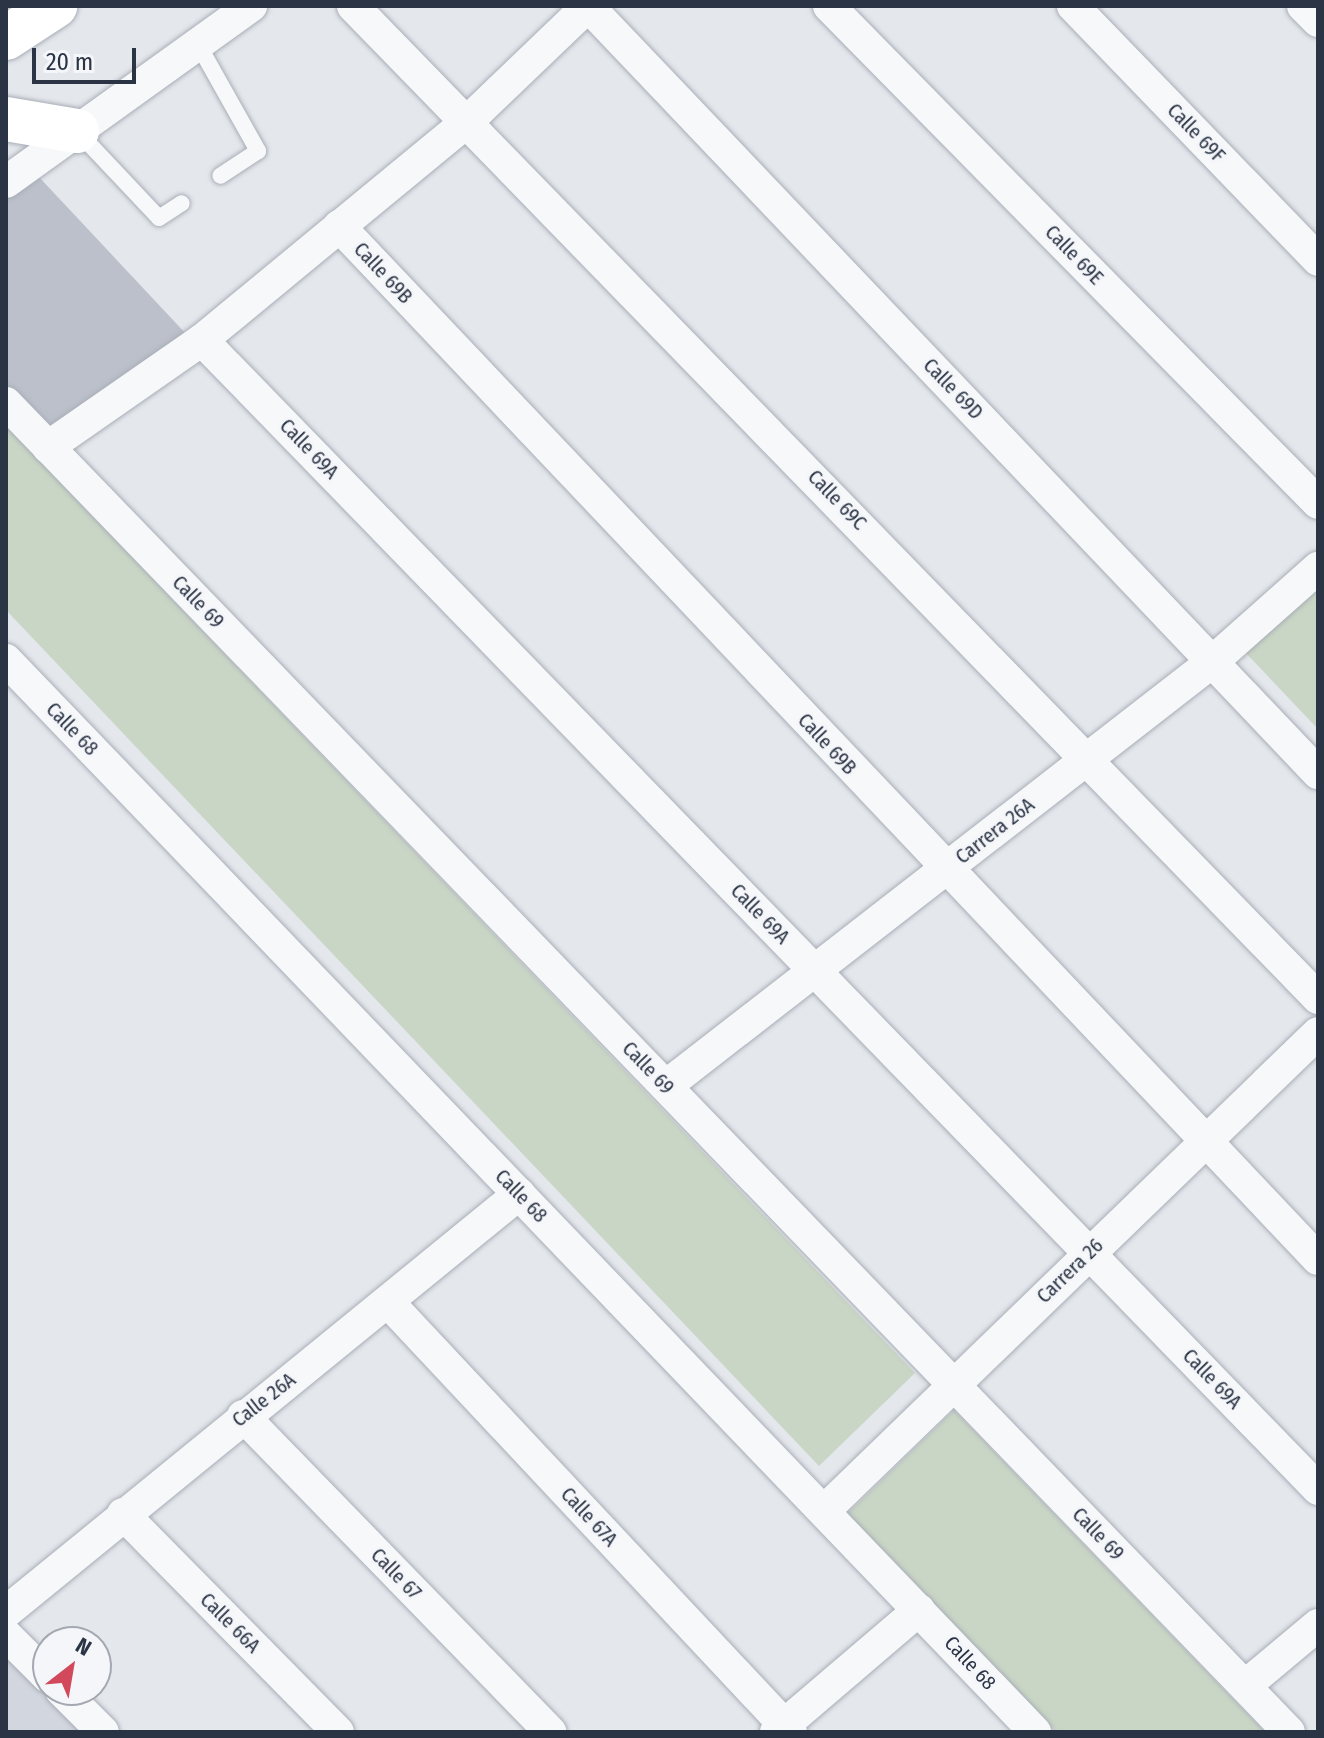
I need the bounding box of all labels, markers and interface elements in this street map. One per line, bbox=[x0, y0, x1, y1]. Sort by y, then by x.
scale bar bbox=[36, 32, 140, 82]
text: 20 m bbox=[46, 48, 93, 76]
street label: Calle 69F bbox=[1162, 99, 1230, 167]
street label: Calle 69E bbox=[1040, 220, 1108, 290]
street label: Calle 69B bbox=[349, 237, 417, 309]
street label: Calle 69D bbox=[918, 353, 988, 425]
street label: Calle 69A bbox=[275, 414, 343, 484]
street label: Calle 69C bbox=[803, 465, 871, 535]
street label: Calle 69 bbox=[167, 571, 229, 633]
street label: Calle 68 bbox=[41, 697, 103, 761]
street label: Calle 69B bbox=[793, 708, 861, 780]
street label: Carrera 26A bbox=[951, 793, 1039, 869]
street label: Calle 69A bbox=[726, 879, 794, 949]
street label: Calle 69 bbox=[617, 1037, 679, 1099]
street label: Calle 68 bbox=[490, 1164, 552, 1228]
street label: Carrera 26 bbox=[1032, 1234, 1108, 1308]
street label: Calle 69A bbox=[1178, 1344, 1246, 1414]
street label: Calle 26A bbox=[228, 1368, 300, 1432]
street label: Calle 67A bbox=[556, 1482, 622, 1552]
street label: Calle 69 bbox=[1067, 1503, 1129, 1565]
street label: Calle 67 bbox=[366, 1543, 426, 1605]
street label: Calle 66A bbox=[195, 1588, 265, 1658]
north arrow bbox=[32, 1626, 112, 1706]
street label: Calle 68 bbox=[939, 1631, 1001, 1695]
text: N bbox=[71, 1632, 96, 1662]

